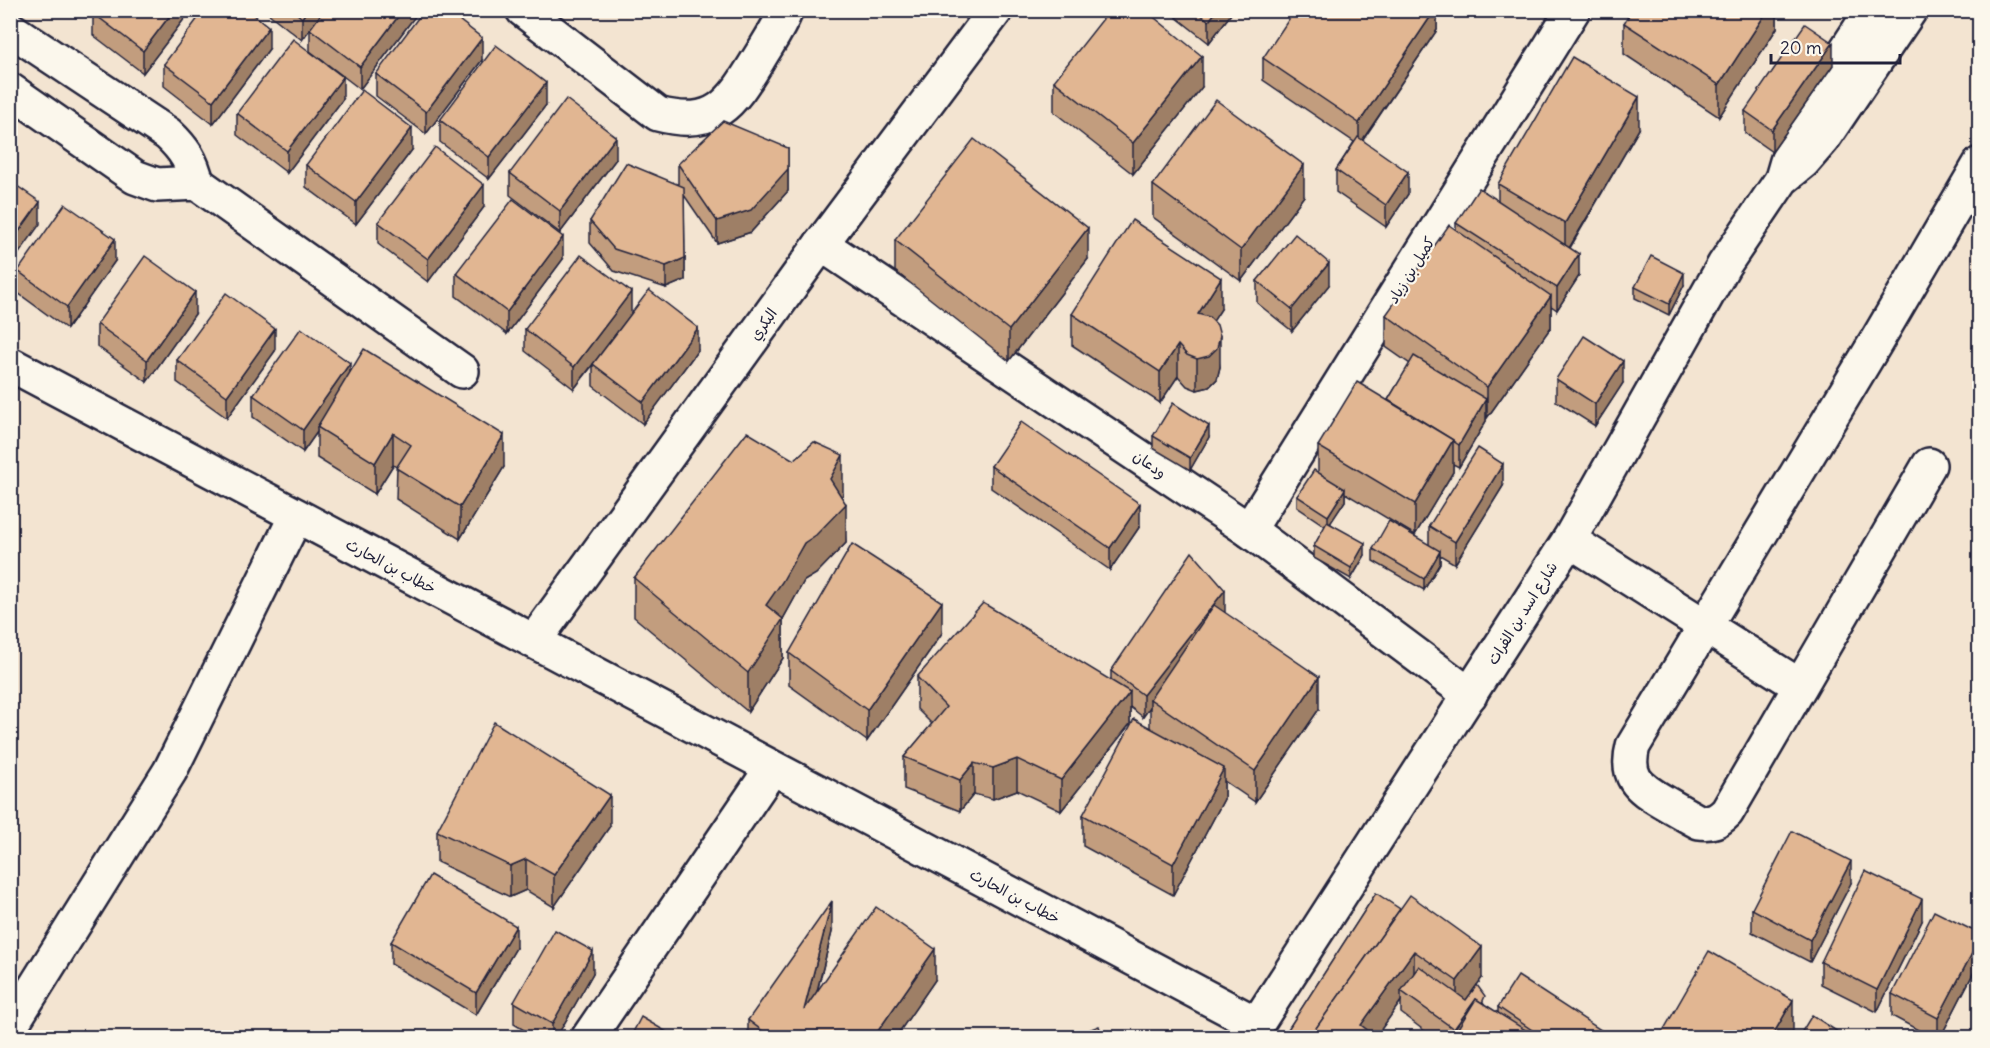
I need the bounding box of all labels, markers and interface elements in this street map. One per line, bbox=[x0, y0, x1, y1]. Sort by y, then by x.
scale bar bbox=[1771, 27, 1900, 65]
text: 20 m bbox=[1780, 36, 1822, 59]
street label: كميل بن زياد bbox=[1383, 233, 1439, 307]
street label: البكري bbox=[745, 304, 783, 345]
street label: ودعان bbox=[1129, 446, 1170, 483]
street label: خطاب بن الحارث bbox=[343, 534, 439, 598]
street label: شارع اسد بن الفرات bbox=[1483, 558, 1562, 669]
street label: خطاب بن الحارث bbox=[967, 864, 1063, 928]

